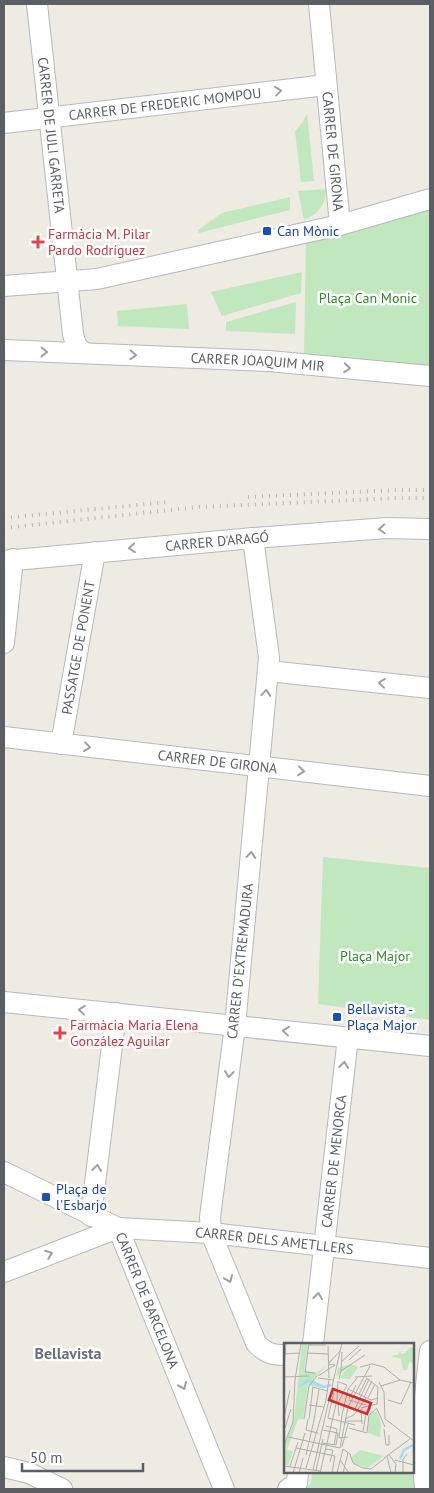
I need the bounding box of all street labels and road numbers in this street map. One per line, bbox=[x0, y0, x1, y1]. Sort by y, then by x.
street label: CARRER DE JULI GARRETA bbox=[34, 56, 69, 215]
street label: CARRER DE FREDERIC MOMPOU bbox=[68, 84, 262, 124]
street label: CARRER DE GIRONA bbox=[318, 91, 348, 213]
street label: CARRER JOAQUIM MIR bbox=[190, 349, 326, 375]
street label: CARRER D'ARAGÓ bbox=[164, 528, 270, 555]
street label: PASSATGE DE PONENT bbox=[57, 579, 99, 716]
street label: CARRER DE GIRONA bbox=[157, 746, 279, 777]
street label: CARRER D'EXTREMADURA bbox=[223, 881, 257, 1040]
street label: CARRER DE MENORCA bbox=[317, 1093, 350, 1229]
street label: CARRER DELS AMETLLERS bbox=[195, 1223, 355, 1258]
street label: CARRER DE BARCELONA bbox=[112, 1229, 183, 1372]

